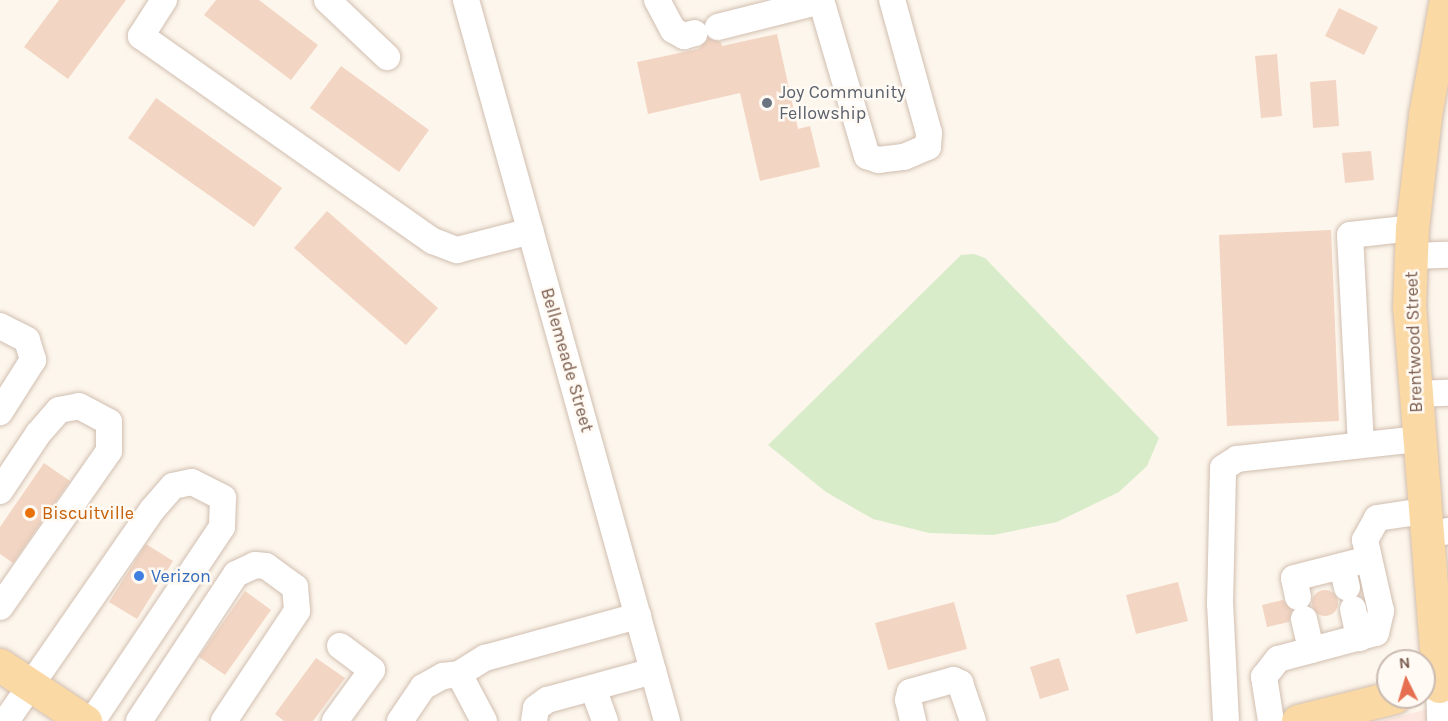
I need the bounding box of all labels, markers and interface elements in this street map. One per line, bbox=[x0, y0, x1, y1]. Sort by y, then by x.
place label: Joy Community Fellowship bbox=[779, 82, 906, 124]
marker: Joy Community Fellowship bbox=[760, 96, 774, 110]
street label: Brentwood Street bbox=[1401, 271, 1427, 413]
street label: Bellemeade Street bbox=[536, 285, 598, 435]
place label: Biscuitville bbox=[42, 502, 134, 524]
marker: Biscuitville bbox=[23, 506, 37, 520]
place label: Verizon bbox=[151, 565, 211, 587]
marker: Verizon bbox=[132, 569, 146, 583]
north arrow bbox=[1376, 649, 1436, 709]
text: N bbox=[1398, 653, 1411, 673]

